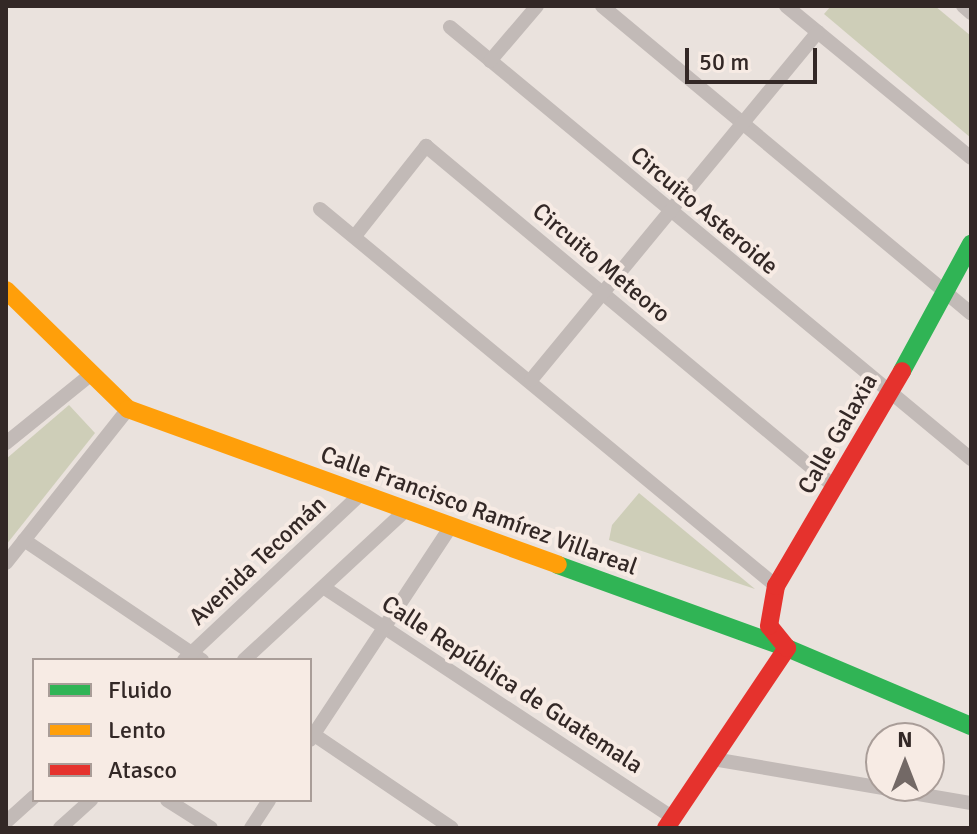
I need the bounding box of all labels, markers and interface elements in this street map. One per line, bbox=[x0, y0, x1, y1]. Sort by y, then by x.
scale bar bbox=[689, 32, 821, 82]
text: 50 m bbox=[699, 47, 749, 77]
street label: Circuito Asteroide bbox=[624, 141, 784, 281]
street label: Circuito Meteoro bbox=[526, 197, 676, 329]
street label: Calle Galaxia bbox=[792, 369, 884, 499]
street label: Calle Francisco Ramírez Villareal bbox=[317, 440, 641, 582]
street label: Avenida Tecomán bbox=[184, 490, 332, 632]
street label: Calle República de Guatemala bbox=[376, 590, 648, 780]
legend bbox=[32, 658, 312, 802]
text: Fluido bbox=[108, 675, 172, 705]
text: Lento bbox=[108, 715, 166, 745]
north arrow bbox=[865, 722, 945, 802]
text: N bbox=[897, 726, 913, 753]
text: Atasco bbox=[108, 755, 177, 785]

